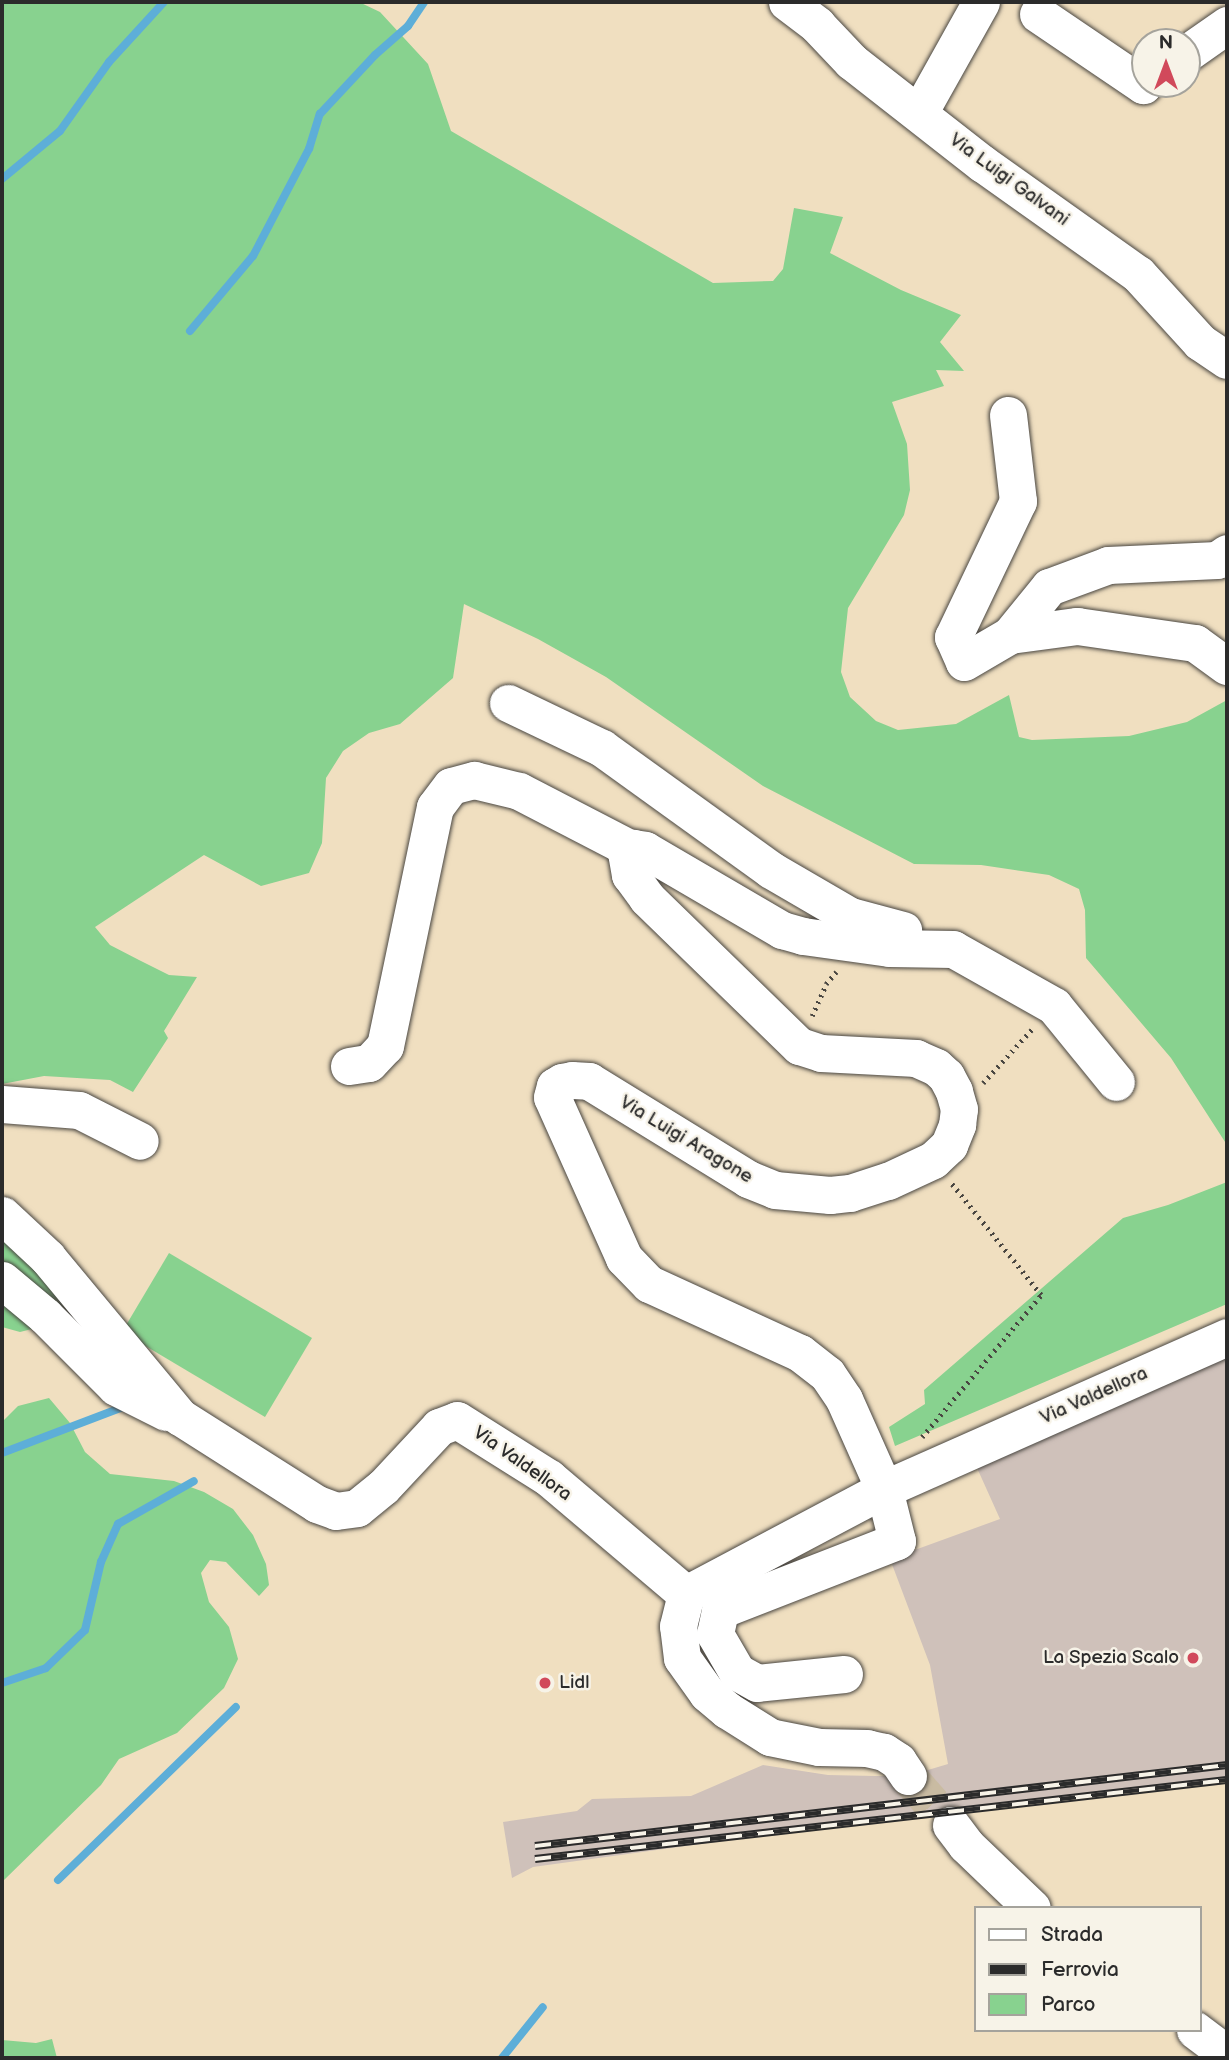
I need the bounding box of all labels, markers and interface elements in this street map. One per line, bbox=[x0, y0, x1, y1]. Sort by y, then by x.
north arrow bbox=[1131, 28, 1201, 98]
text: N bbox=[1159, 32, 1173, 55]
street label: Via Luigi Galvani bbox=[945, 129, 1073, 231]
street label: Via Luigi Aragone bbox=[615, 1091, 757, 1189]
street label: Via Valdellora bbox=[1037, 1362, 1151, 1430]
street label: Via Valdellora bbox=[468, 1421, 576, 1507]
place label: La Spezia Scalo bbox=[1042, 1647, 1179, 1669]
marker: La Spezia Scalo bbox=[1185, 1650, 1201, 1666]
place label: Lidl bbox=[559, 1672, 589, 1694]
marker: Lidl bbox=[537, 1675, 553, 1691]
legend bbox=[974, 1906, 1201, 2032]
text: Strada bbox=[1041, 1922, 1103, 1947]
text: Ferrovia bbox=[1041, 1957, 1119, 1982]
text: Parco bbox=[1041, 1992, 1096, 2017]

